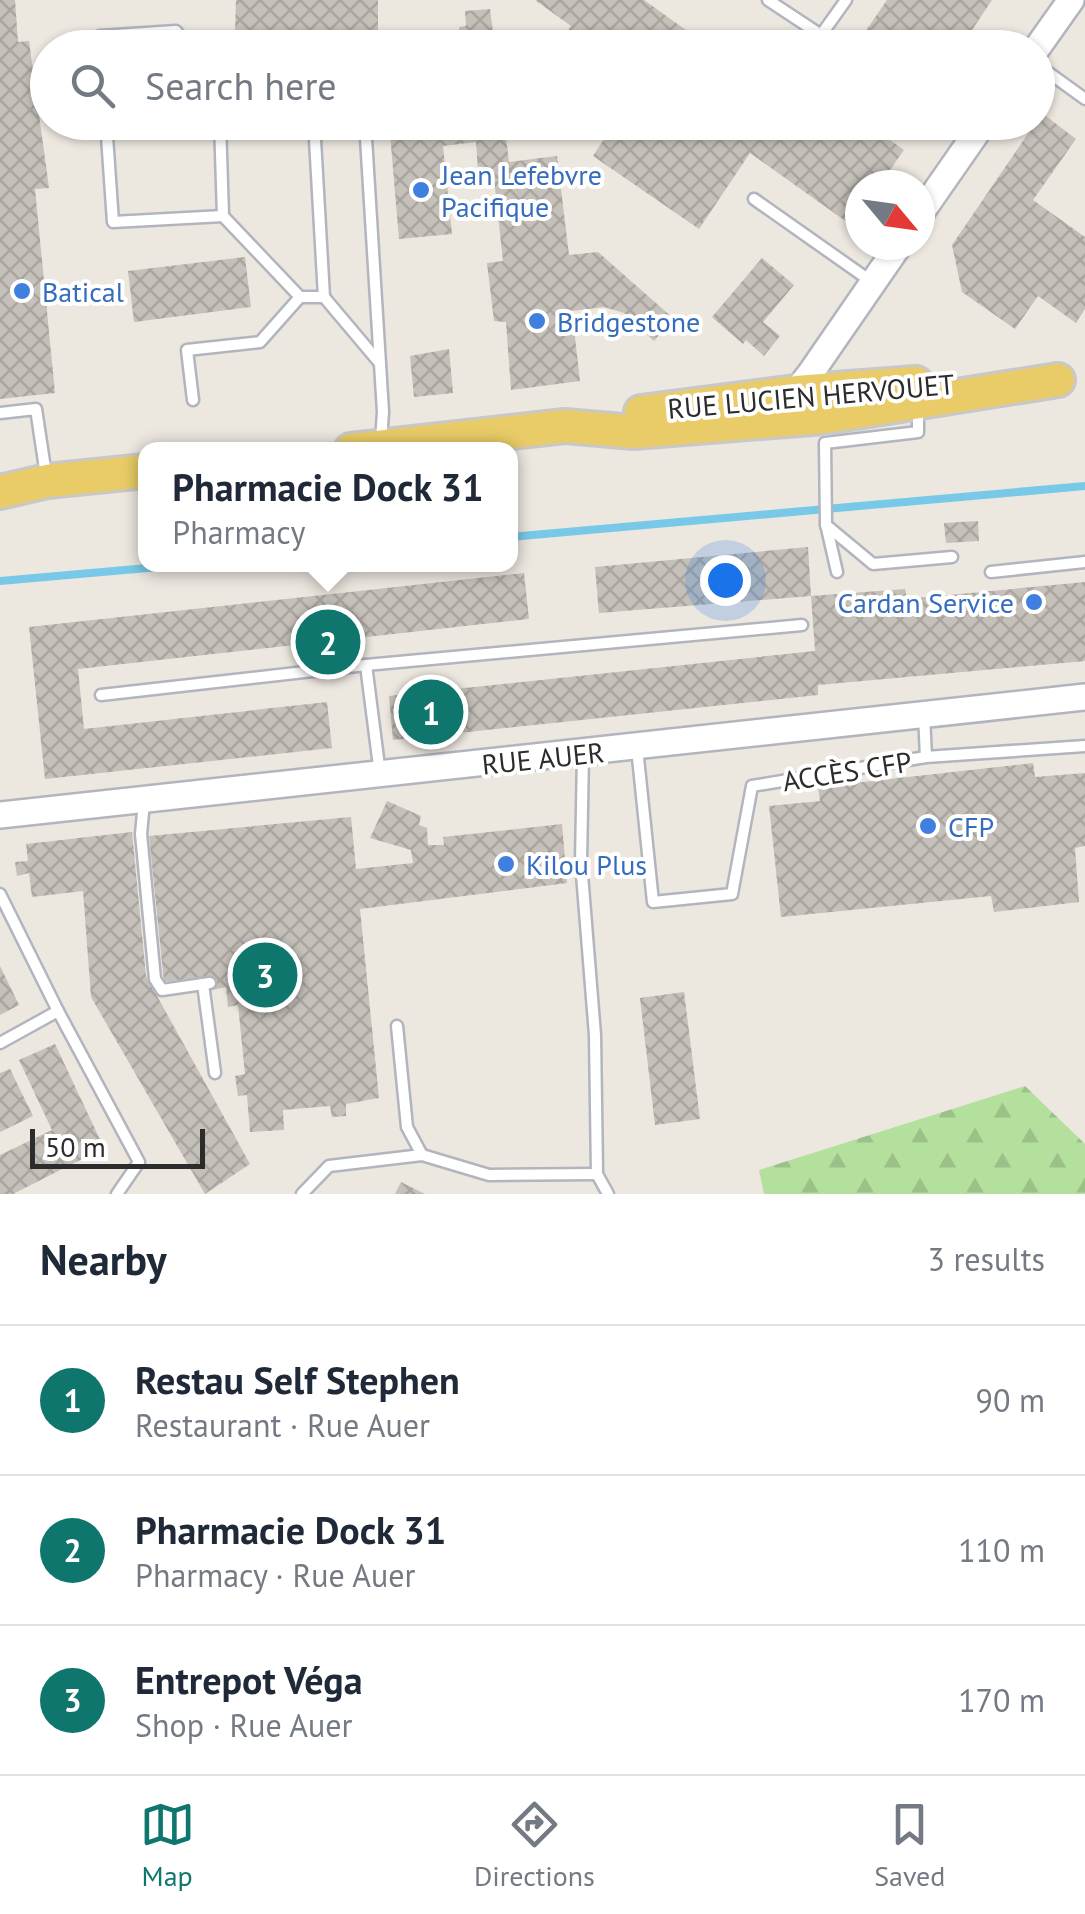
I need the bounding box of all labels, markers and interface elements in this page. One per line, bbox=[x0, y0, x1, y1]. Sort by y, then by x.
search box bbox=[30, 30, 1055, 140]
icon: search bbox=[65, 58, 120, 113]
text: Search here bbox=[145, 61, 337, 110]
place label: Jean Lefebvre Pacifique bbox=[440, 156, 602, 225]
north arrow bbox=[845, 170, 935, 260]
marker: Jean Lefebvre Pacifique bbox=[410, 179, 432, 201]
place label: Batical bbox=[42, 273, 124, 310]
marker: Batical bbox=[11, 280, 33, 302]
place label: Bridgestone bbox=[557, 303, 700, 340]
marker: Bridgestone bbox=[526, 310, 548, 332]
street label: RUE LUCIEN HERVOUET bbox=[666, 365, 956, 427]
popup bbox=[138, 442, 518, 572]
text: Pharmacie Dock 31 bbox=[172, 462, 484, 511]
text: Pharmacy bbox=[172, 511, 305, 553]
your location bbox=[700, 555, 751, 606]
place label: Cardan Service bbox=[838, 584, 1014, 621]
marker: Cardan Service bbox=[1023, 591, 1045, 613]
pin: 2 bbox=[296, 604, 360, 680]
pin: 1 bbox=[398, 674, 464, 750]
street label: RUE AUER bbox=[480, 733, 606, 783]
street label: ACCÈS CFP bbox=[780, 743, 914, 799]
place label: CFP bbox=[948, 808, 994, 845]
marker: CFP bbox=[917, 815, 939, 837]
place label: Kilou Plus bbox=[526, 846, 647, 883]
marker: Kilou Plus bbox=[495, 853, 517, 875]
pin: 3 bbox=[232, 938, 298, 1012]
scale bar bbox=[30, 1124, 205, 1168]
text: 50 m bbox=[45, 1128, 106, 1165]
text: Nearby bbox=[40, 1232, 167, 1287]
text: 3 results bbox=[927, 1238, 1045, 1280]
text: Restau Self Stephen bbox=[135, 1355, 460, 1404]
text: 1 bbox=[63, 1379, 82, 1421]
text: 90 m bbox=[976, 1379, 1045, 1421]
text: Restaurant · Rue Auer bbox=[135, 1404, 430, 1446]
text: Pharmacie Dock 31 bbox=[135, 1505, 446, 1554]
text: 2 bbox=[63, 1529, 82, 1571]
text: 110 m bbox=[958, 1529, 1045, 1571]
text: Pharmacy · Rue Auer bbox=[135, 1554, 415, 1596]
text: Entrepot Véga bbox=[135, 1655, 363, 1704]
text: 3 bbox=[63, 1679, 82, 1721]
text: 170 m bbox=[958, 1679, 1045, 1721]
text: Shop · Rue Auer bbox=[135, 1704, 352, 1746]
tab: Map bbox=[140, 1797, 195, 1894]
tab: Directions bbox=[474, 1797, 595, 1894]
tab: Saved bbox=[874, 1797, 945, 1894]

